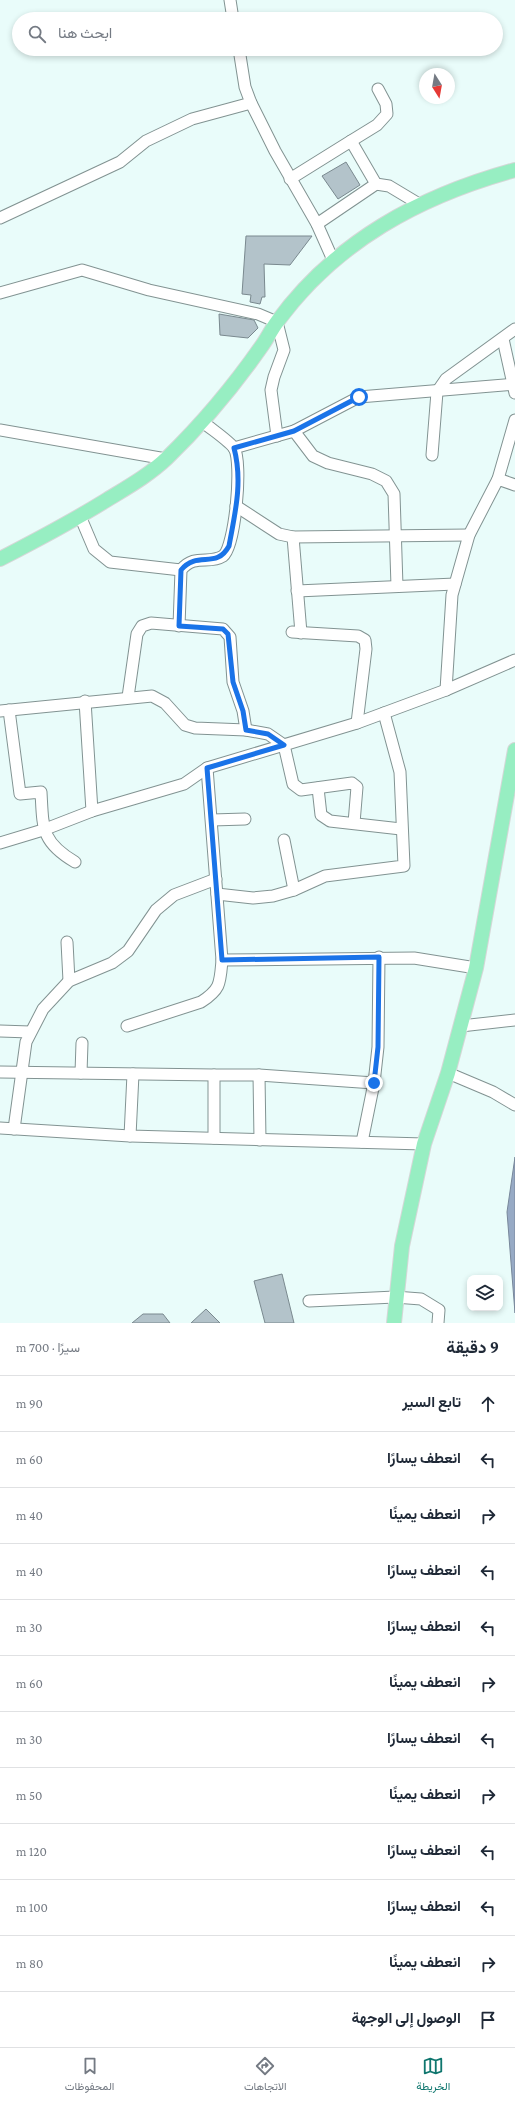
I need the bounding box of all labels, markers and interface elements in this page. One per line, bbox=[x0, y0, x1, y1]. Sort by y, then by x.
search box bbox=[12, 12, 503, 56]
icon: search bbox=[26, 23, 48, 45]
text: ابحث هنا bbox=[58, 25, 112, 41]
north arrow bbox=[419, 68, 455, 104]
route start bbox=[350, 388, 368, 406]
route end bbox=[365, 1074, 383, 1092]
map controls bbox=[467, 1275, 503, 1311]
button: layers bbox=[467, 1275, 503, 1311]
text: 9 دقيقة bbox=[446, 1338, 499, 1357]
text: سيرًا · 700 m bbox=[16, 1340, 80, 1355]
icon: ahead bbox=[477, 1393, 499, 1415]
text: تابع السير bbox=[402, 1394, 461, 1410]
text: 90 m bbox=[16, 1396, 43, 1411]
icon: left bbox=[477, 1449, 499, 1471]
text: انعطف يسارًا bbox=[387, 1450, 461, 1466]
text: 60 m bbox=[16, 1452, 43, 1467]
icon: right bbox=[477, 1505, 499, 1527]
text: انعطف يمينًا bbox=[389, 1506, 461, 1522]
text: 40 m bbox=[16, 1508, 43, 1523]
icon: left bbox=[477, 1561, 499, 1583]
text: انعطف يسارًا bbox=[387, 1562, 461, 1578]
text: 40 m bbox=[16, 1564, 43, 1579]
icon: left bbox=[477, 1617, 499, 1639]
text: انعطف يسارًا bbox=[387, 1618, 461, 1634]
text: 30 m bbox=[16, 1620, 42, 1635]
icon: right bbox=[477, 1673, 499, 1695]
text: انعطف يمينًا bbox=[389, 1674, 461, 1690]
text: 60 m bbox=[16, 1676, 43, 1691]
icon: left bbox=[477, 1729, 499, 1751]
text: انعطف يسارًا bbox=[387, 1730, 461, 1746]
text: 30 m bbox=[16, 1732, 42, 1747]
icon: right bbox=[477, 1785, 499, 1807]
text: انعطف يمينًا bbox=[389, 1786, 461, 1802]
text: 50 m bbox=[16, 1788, 42, 1803]
icon: left bbox=[477, 1841, 499, 1863]
text: انعطف يسارًا bbox=[387, 1842, 461, 1858]
text: 120 m bbox=[16, 1844, 47, 1859]
icon: left bbox=[477, 1897, 499, 1919]
text: انعطف يسارًا bbox=[387, 1898, 461, 1914]
text: 100 m bbox=[16, 1900, 48, 1915]
icon: right bbox=[477, 1953, 499, 1975]
text: انعطف يمينًا bbox=[389, 1954, 461, 1970]
text: 80 m bbox=[16, 1956, 43, 1971]
icon: arrive bbox=[477, 2009, 499, 2031]
text: الوصول إلى الوجهة bbox=[352, 2010, 461, 2026]
tab: المحفوظات bbox=[65, 2055, 114, 2096]
tab: الاتجاهات bbox=[244, 2055, 287, 2096]
tab: الخريطة bbox=[416, 2055, 450, 2096]

